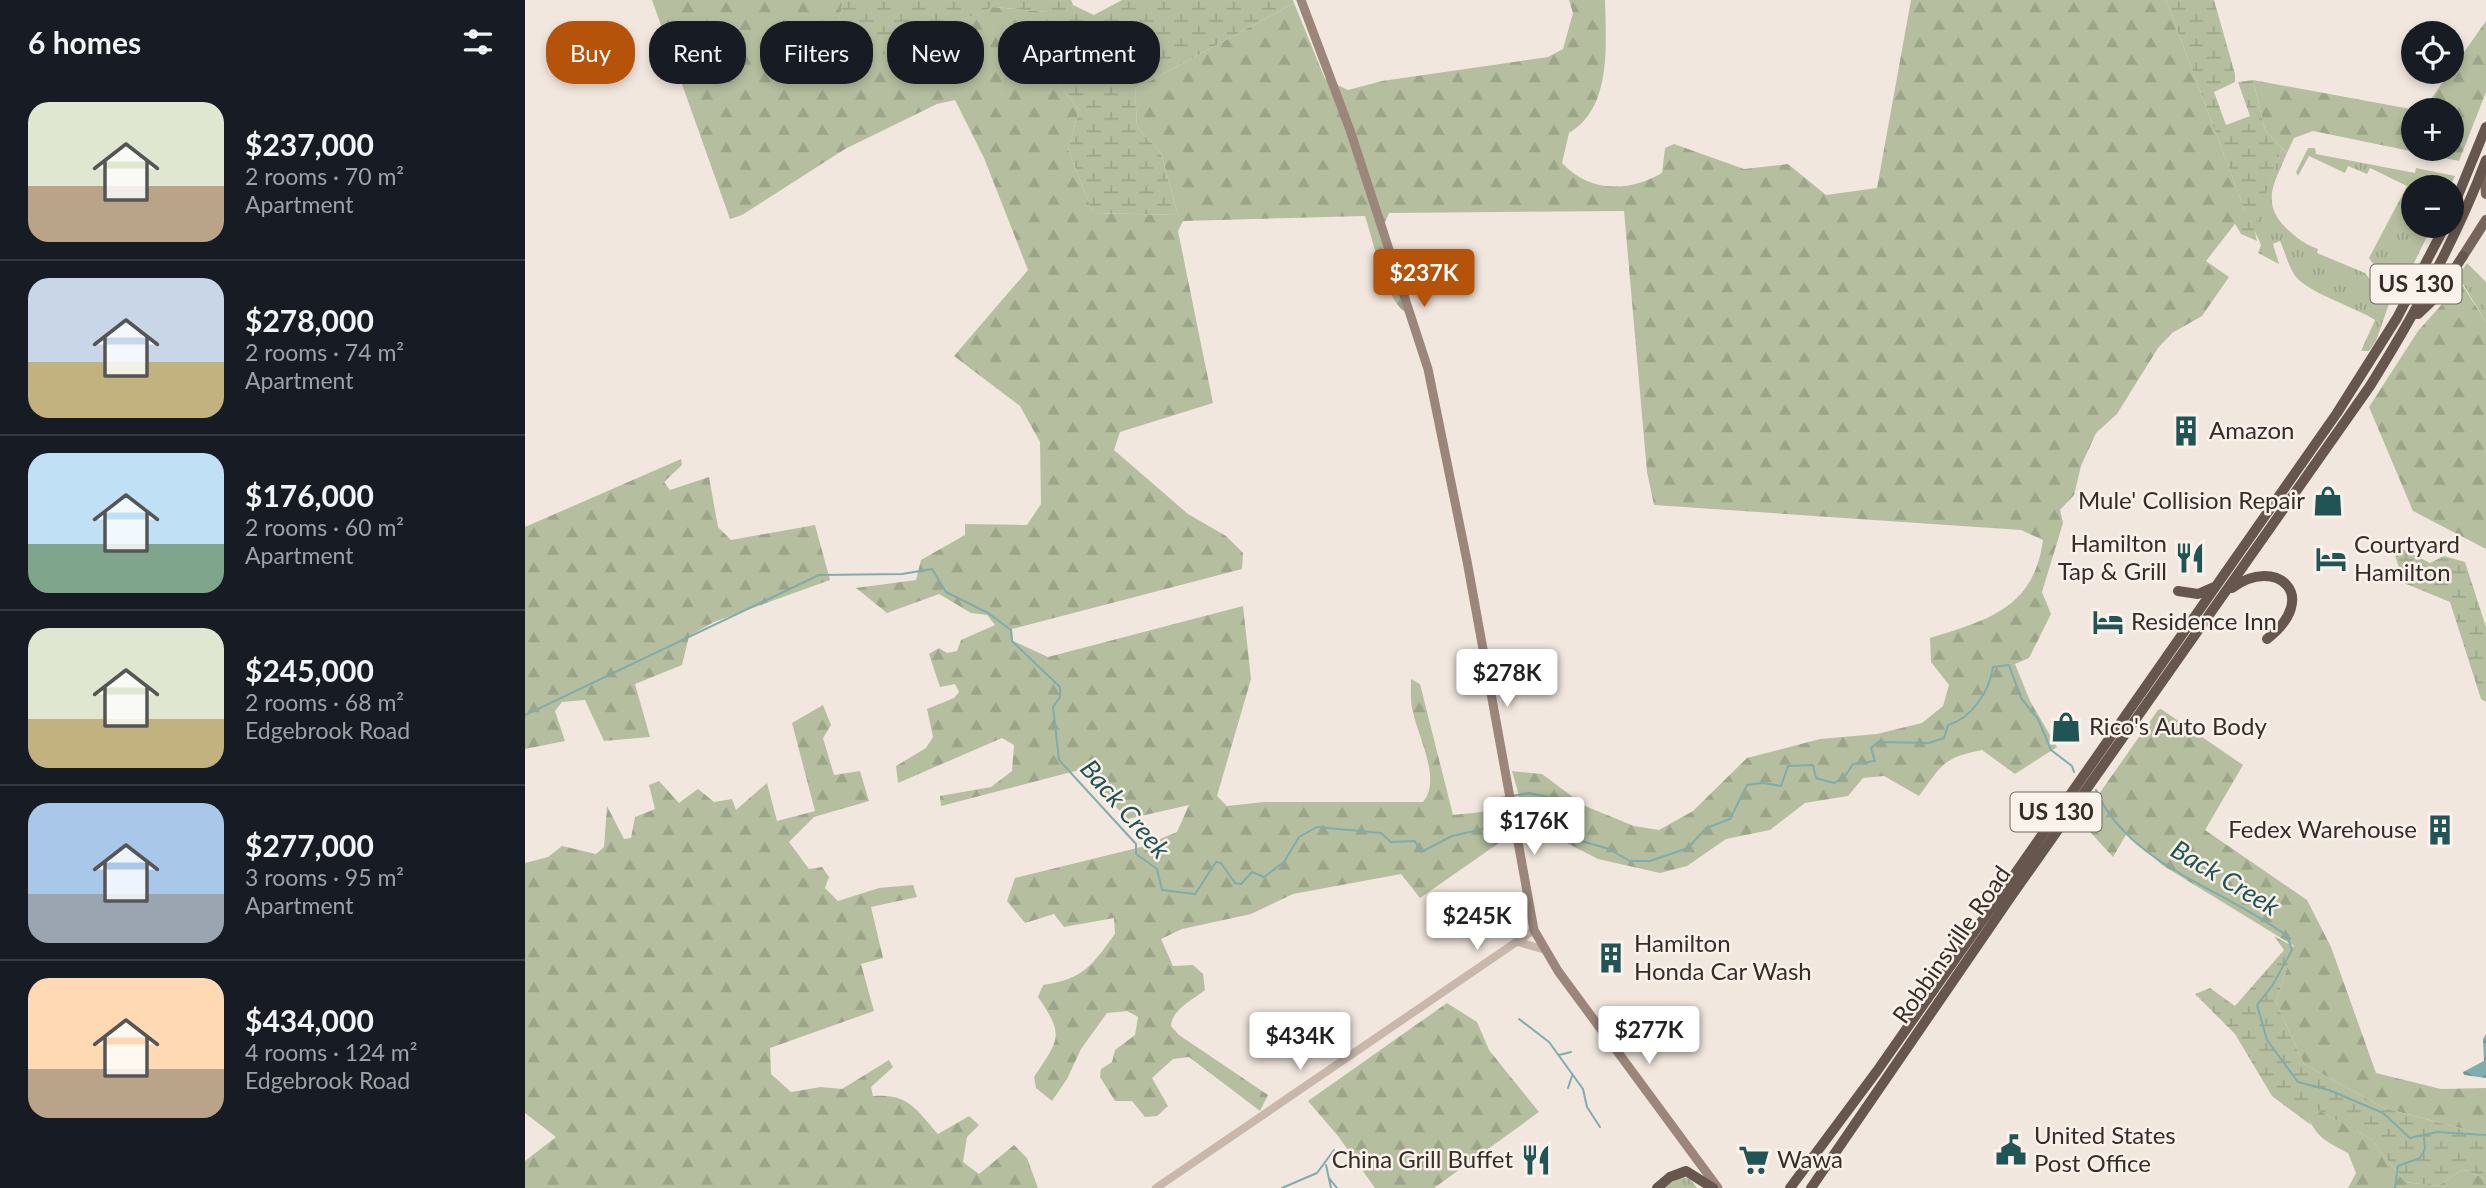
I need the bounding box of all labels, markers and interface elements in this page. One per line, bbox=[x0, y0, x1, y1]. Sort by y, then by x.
chip: Buy bbox=[546, 21, 635, 84]
chip: Rent bbox=[649, 21, 746, 84]
chip: Filters bbox=[760, 21, 873, 84]
chip: New bbox=[887, 21, 984, 84]
chip: Apartment bbox=[998, 21, 1160, 84]
map controls bbox=[2401, 21, 2464, 238]
button: locate bbox=[2401, 21, 2464, 84]
icon: filters bbox=[459, 23, 497, 61]
text: 6 homes bbox=[28, 24, 141, 60]
button: + bbox=[2401, 98, 2464, 161]
text: $237,000 bbox=[245, 126, 374, 162]
icon: home bbox=[84, 130, 168, 214]
text: 2 rooms · 70 m² bbox=[245, 162, 404, 190]
button: − bbox=[2401, 175, 2464, 238]
text: Apartment bbox=[245, 190, 353, 218]
pin: $237K bbox=[1375, 250, 1473, 309]
text: $237K bbox=[1389, 258, 1459, 286]
road number: US 130 bbox=[2371, 264, 2462, 304]
text: $278,000 bbox=[245, 302, 374, 338]
icon: home bbox=[84, 306, 168, 390]
text: 2 rooms · 74 m² bbox=[245, 338, 404, 366]
text: Apartment bbox=[245, 366, 353, 394]
building icon: Amazon bbox=[2169, 414, 2203, 448]
place label: Amazon bbox=[2209, 415, 2295, 444]
text: $176,000 bbox=[245, 477, 374, 513]
icon: home bbox=[84, 481, 168, 565]
shop icon: Mule' Collision Repair bbox=[2311, 484, 2345, 518]
place label: Mule' Collision Repair bbox=[2078, 485, 2305, 514]
text: 2 rooms · 60 m² bbox=[245, 513, 404, 541]
place label: Hamilton Tap & Grill bbox=[2058, 528, 2167, 585]
place label: Courtyard Hamilton bbox=[2354, 529, 2460, 586]
text: Apartment bbox=[245, 541, 353, 569]
restaurant icon: Hamilton Tap & Grill bbox=[2173, 541, 2207, 575]
hotel icon: Courtyard Hamilton bbox=[2314, 542, 2348, 576]
hotel icon: Residence Inn bbox=[2091, 605, 2125, 639]
place label: Residence Inn bbox=[2131, 606, 2277, 635]
pin: $278K bbox=[1458, 650, 1556, 709]
text: $245,000 bbox=[245, 652, 374, 688]
icon: home bbox=[84, 656, 168, 740]
text: $278K bbox=[1472, 658, 1542, 686]
text: 2 rooms · 68 m² bbox=[245, 688, 404, 716]
shop icon: Rico's Auto Body bbox=[2049, 710, 2083, 744]
place label: Rico's Auto Body bbox=[2089, 711, 2267, 740]
text: Edgebrook Road bbox=[245, 716, 410, 744]
water label: Back Creek bbox=[1074, 752, 1178, 865]
road number: US 130 bbox=[2011, 792, 2101, 832]
pin: $176K bbox=[1485, 798, 1583, 857]
text: $176K bbox=[1499, 806, 1569, 834]
building icon: Fedex Warehouse bbox=[2423, 813, 2457, 847]
place label: Fedex Warehouse bbox=[2228, 814, 2417, 843]
text: $277,000 bbox=[245, 827, 374, 863]
icon: home bbox=[84, 831, 168, 915]
water label: Back Creek bbox=[2166, 832, 2286, 922]
street label: Robbinsville Road bbox=[1886, 860, 2016, 1028]
text: 3 rooms · 95 m² bbox=[245, 863, 404, 891]
text: Apartment bbox=[245, 891, 353, 919]
pin: $245K bbox=[1428, 892, 1526, 952]
text: $245K bbox=[1442, 901, 1512, 929]
place label: Hamilton Honda Car Wash bbox=[1634, 928, 1812, 985]
building icon: Hamilton Honda Car Wash bbox=[1594, 941, 1628, 975]
text: $434,000 bbox=[245, 1002, 374, 1038]
icon: home bbox=[84, 1006, 168, 1090]
pin: $277K bbox=[1600, 1006, 1698, 1066]
pin: $434K bbox=[1251, 1012, 1349, 1072]
text: $277K bbox=[1614, 1015, 1684, 1043]
text: $434K bbox=[1265, 1021, 1335, 1049]
text: 4 rooms · 124 m² bbox=[245, 1038, 417, 1066]
text: Edgebrook Road bbox=[245, 1066, 410, 1094]
place label: United States Post Office bbox=[2034, 1120, 2176, 1177]
public building icon: United States Post Office bbox=[1994, 1133, 2028, 1167]
restaurant icon: China Grill Buffet bbox=[1519, 1143, 1553, 1177]
supermarket icon: Wawa bbox=[1737, 1143, 1771, 1177]
place label: China Grill Buffet bbox=[1332, 1144, 1513, 1173]
place label: Wawa bbox=[1777, 1144, 1843, 1173]

